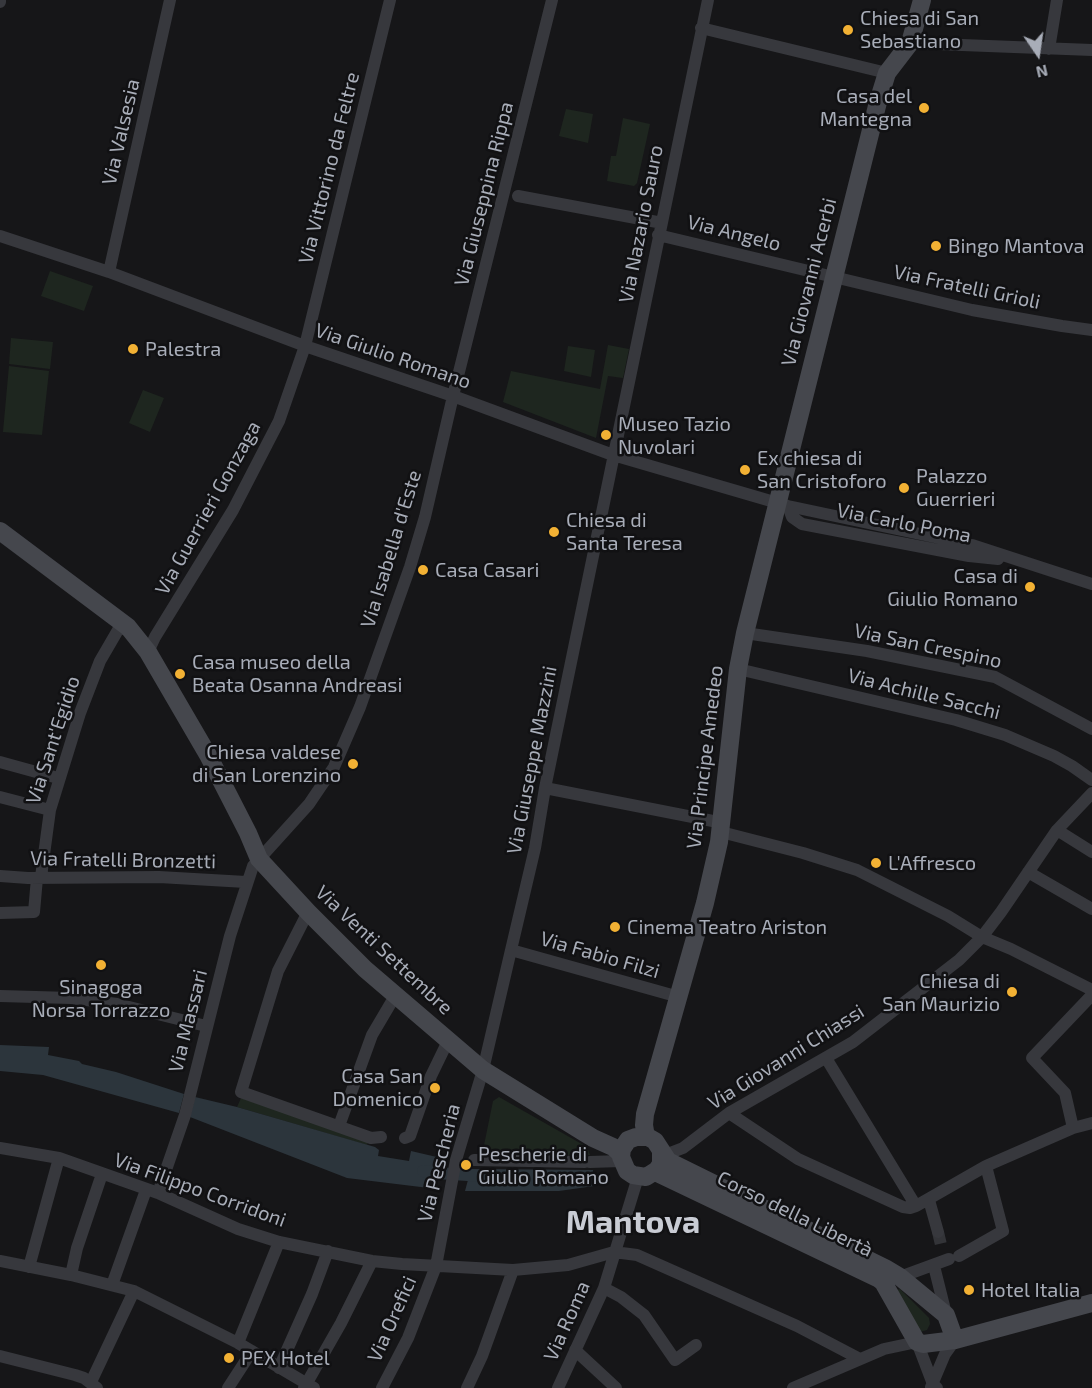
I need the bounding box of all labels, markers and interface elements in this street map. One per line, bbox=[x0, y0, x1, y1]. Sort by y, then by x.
place label: Chiesa di San Sebastiano bbox=[860, 6, 979, 53]
marker: Chiesa di San Sebastiano bbox=[841, 23, 855, 37]
north arrow bbox=[1008, 24, 1068, 84]
text: N bbox=[1034, 61, 1050, 83]
street label: Via Vittorino da Feltre bbox=[294, 70, 364, 266]
street label: Via Valsesia bbox=[97, 77, 145, 187]
place label: Casa del Mantegna bbox=[820, 84, 912, 131]
street label: Via Giuseppina Rippa bbox=[449, 99, 519, 289]
marker: Casa del Mantegna bbox=[917, 101, 931, 115]
street label: Via Nazario Sauro bbox=[614, 143, 668, 305]
street label: Via Giovanni Acerbi bbox=[776, 195, 842, 369]
street label: Via Angelo bbox=[685, 210, 783, 256]
place label: Bingo Mantova bbox=[948, 234, 1084, 258]
marker: Bingo Mantova bbox=[929, 239, 943, 253]
street label: Via Fratelli Grioli bbox=[891, 260, 1043, 314]
street label: Via Giulio Romano bbox=[312, 318, 474, 394]
place label: Palestra bbox=[145, 337, 221, 361]
marker: Palestra bbox=[126, 342, 140, 356]
place label: Museo Tazio Nuvolari bbox=[618, 412, 731, 459]
street label: Via Guerrieri Gonzaga bbox=[150, 417, 266, 599]
marker: Museo Tazio Nuvolari bbox=[599, 428, 613, 442]
place label: Ex chiesa di San Cristoforo bbox=[757, 446, 887, 493]
marker: Ex chiesa di San Cristoforo bbox=[738, 463, 752, 477]
place label: Palazzo Guerrieri bbox=[916, 464, 995, 511]
street label: Via Isabella d'Este bbox=[356, 467, 426, 631]
marker: Palazzo Guerrieri bbox=[897, 481, 911, 495]
street label: Via Carlo Poma bbox=[835, 498, 973, 548]
place label: Chiesa di Santa Teresa bbox=[566, 508, 683, 555]
marker: Chiesa di Santa Teresa bbox=[547, 525, 561, 539]
place label: Casa Casari bbox=[435, 558, 539, 582]
marker: Casa Casari bbox=[416, 563, 430, 577]
place label: Casa di Giulio Romano bbox=[887, 564, 1018, 611]
marker: Casa di Giulio Romano bbox=[1023, 580, 1037, 594]
street label: Via San Crespino bbox=[852, 619, 1004, 673]
place label: Casa museo della Beata Osanna Andreasi bbox=[192, 650, 402, 697]
street label: Via Achille Sacchi bbox=[845, 663, 1003, 725]
street label: Via Giuseppe Mazzini bbox=[502, 664, 562, 856]
street label: Via Principe Amedeo bbox=[682, 664, 728, 850]
marker: Casa museo della Beata Osanna Andreasi bbox=[173, 667, 187, 681]
street label: Via Sant'Egidio bbox=[21, 673, 85, 807]
place label: Chiesa valdese di San Lorenzino bbox=[192, 740, 341, 787]
marker: Chiesa valdese di San Lorenzino bbox=[346, 757, 360, 771]
street label: Via Fratelli Bronzetti bbox=[30, 846, 216, 874]
place label: L'Affresco bbox=[888, 851, 976, 875]
marker: L'Affresco bbox=[869, 856, 883, 870]
street label: Via Venti Settembre bbox=[310, 880, 458, 1020]
place label: Cinema Teatro Ariston bbox=[627, 915, 827, 939]
marker: Cinema Teatro Ariston bbox=[608, 920, 622, 934]
street label: Via Fabio Filzi bbox=[538, 927, 662, 983]
marker: Sinagoga Norsa Torrazzo bbox=[94, 958, 108, 972]
street label: Via Massari bbox=[164, 967, 212, 1075]
place label: Chiesa di San Maurizio bbox=[882, 969, 1000, 1016]
place label: Sinagoga Norsa Torrazzo bbox=[32, 975, 170, 1022]
marker: Chiesa di San Maurizio bbox=[1005, 985, 1019, 999]
street label: Via Giovanni Chiassi bbox=[703, 999, 869, 1115]
place label: Casa San Domenico bbox=[333, 1064, 423, 1111]
marker: Casa San Domenico bbox=[428, 1081, 442, 1095]
street label: Via Pescheria bbox=[413, 1101, 465, 1225]
place label: Pescherie di Giulio Romano bbox=[478, 1142, 609, 1189]
street label: Via Filippo Corridoni bbox=[111, 1148, 289, 1232]
marker: Pescherie di Giulio Romano bbox=[459, 1158, 473, 1172]
street label: Corso della Libertà bbox=[713, 1166, 877, 1262]
district label: Mantova bbox=[566, 1203, 700, 1241]
street label: Via Orefici bbox=[362, 1272, 422, 1366]
street label: Via Roma bbox=[539, 1277, 595, 1365]
place label: Hotel Italia bbox=[981, 1278, 1080, 1302]
marker: Hotel Italia bbox=[962, 1283, 976, 1297]
place label: PEX Hotel bbox=[241, 1346, 330, 1370]
marker: PEX Hotel bbox=[222, 1351, 236, 1365]

